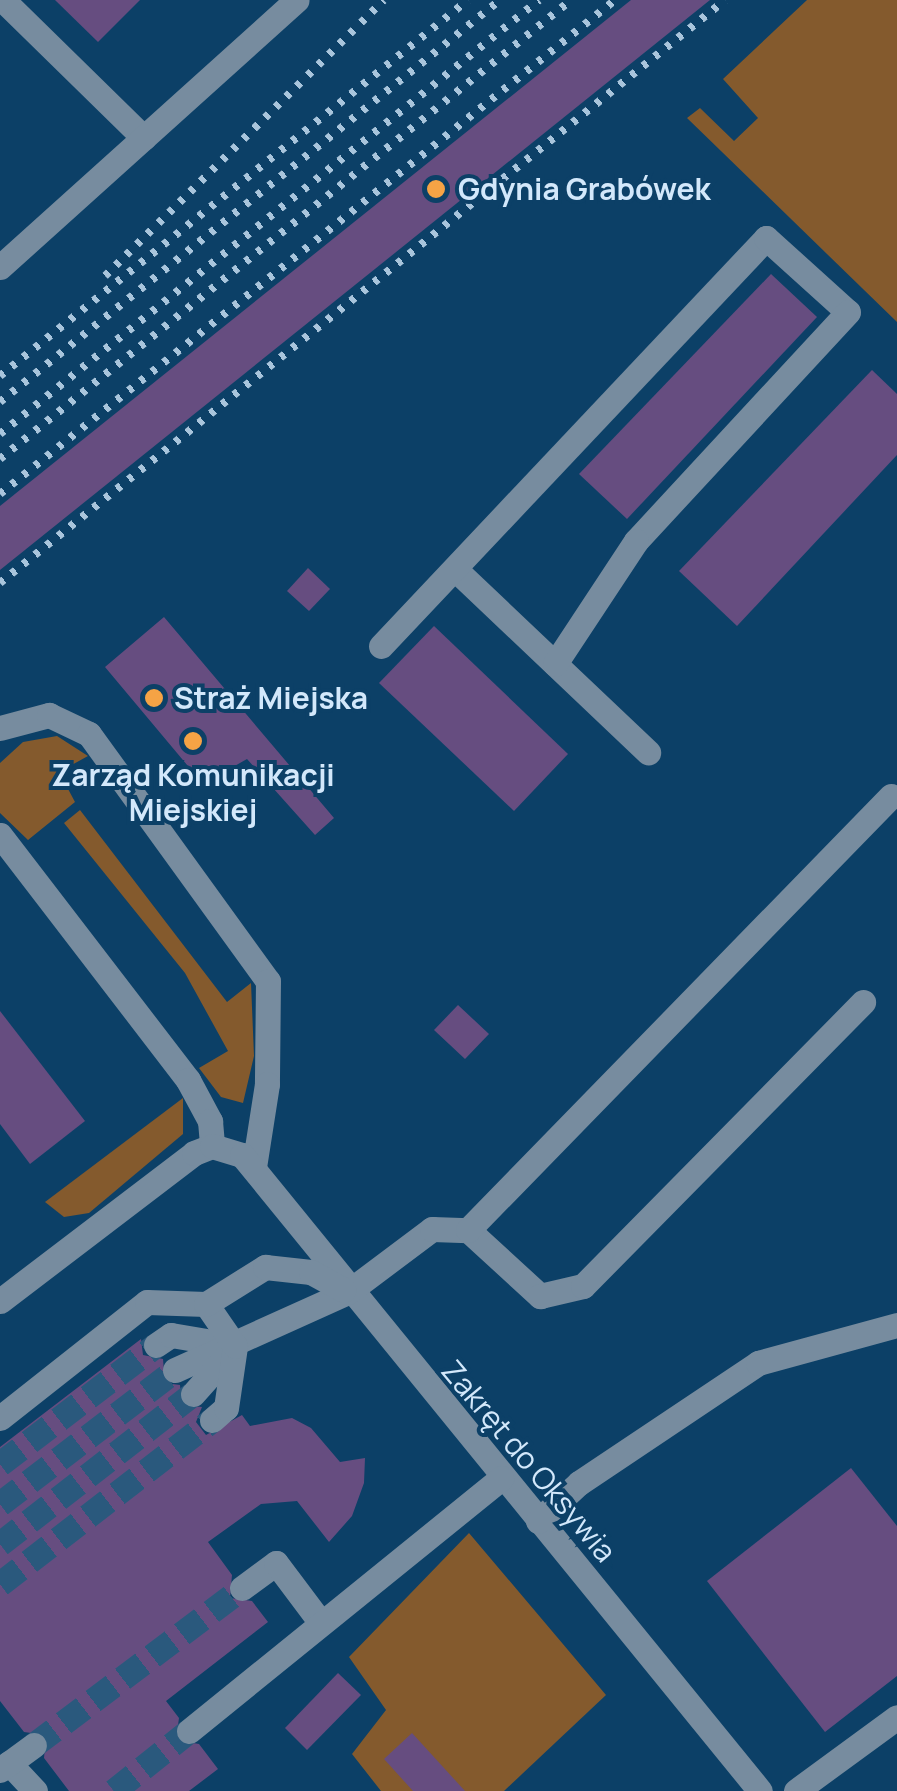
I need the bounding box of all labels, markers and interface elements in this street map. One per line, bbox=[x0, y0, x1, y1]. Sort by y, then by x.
place label: Gdynia Grabówek bbox=[458, 171, 711, 207]
marker: Gdynia Grabówek bbox=[423, 176, 449, 202]
place label: Straż Miejska bbox=[174, 680, 368, 716]
marker: Straż Miejska bbox=[143, 687, 165, 709]
marker: Zarząd Komunikacji Miejskiej bbox=[182, 730, 204, 752]
place label: Zarząd Komunikacji Miejskiej bbox=[51, 757, 335, 828]
street label: Zakręt do Oksywia bbox=[434, 1353, 624, 1569]

